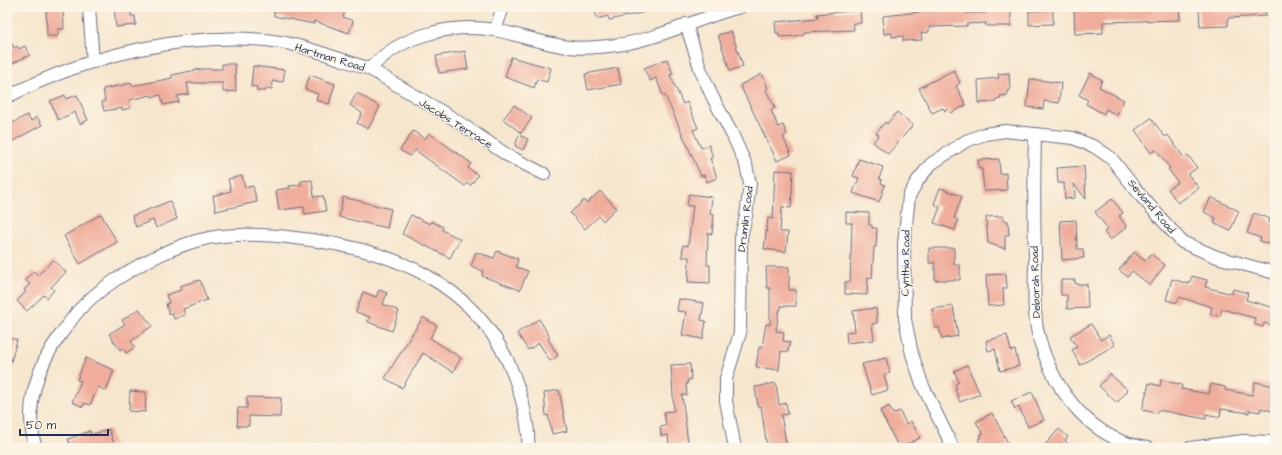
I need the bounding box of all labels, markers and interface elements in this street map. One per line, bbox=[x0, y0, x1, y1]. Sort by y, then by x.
street label: Hartman Road bbox=[293, 40, 367, 75]
street label: Jacobs Terrace bbox=[416, 95, 495, 152]
street label: Sevland Road bbox=[1124, 176, 1179, 237]
street label: Drumlin Road bbox=[734, 185, 757, 253]
street label: Cynthia Road bbox=[897, 229, 915, 296]
street label: Deborah Road bbox=[1027, 245, 1044, 318]
scale bar bbox=[20, 411, 108, 437]
text: 50 m bbox=[26, 417, 57, 434]

